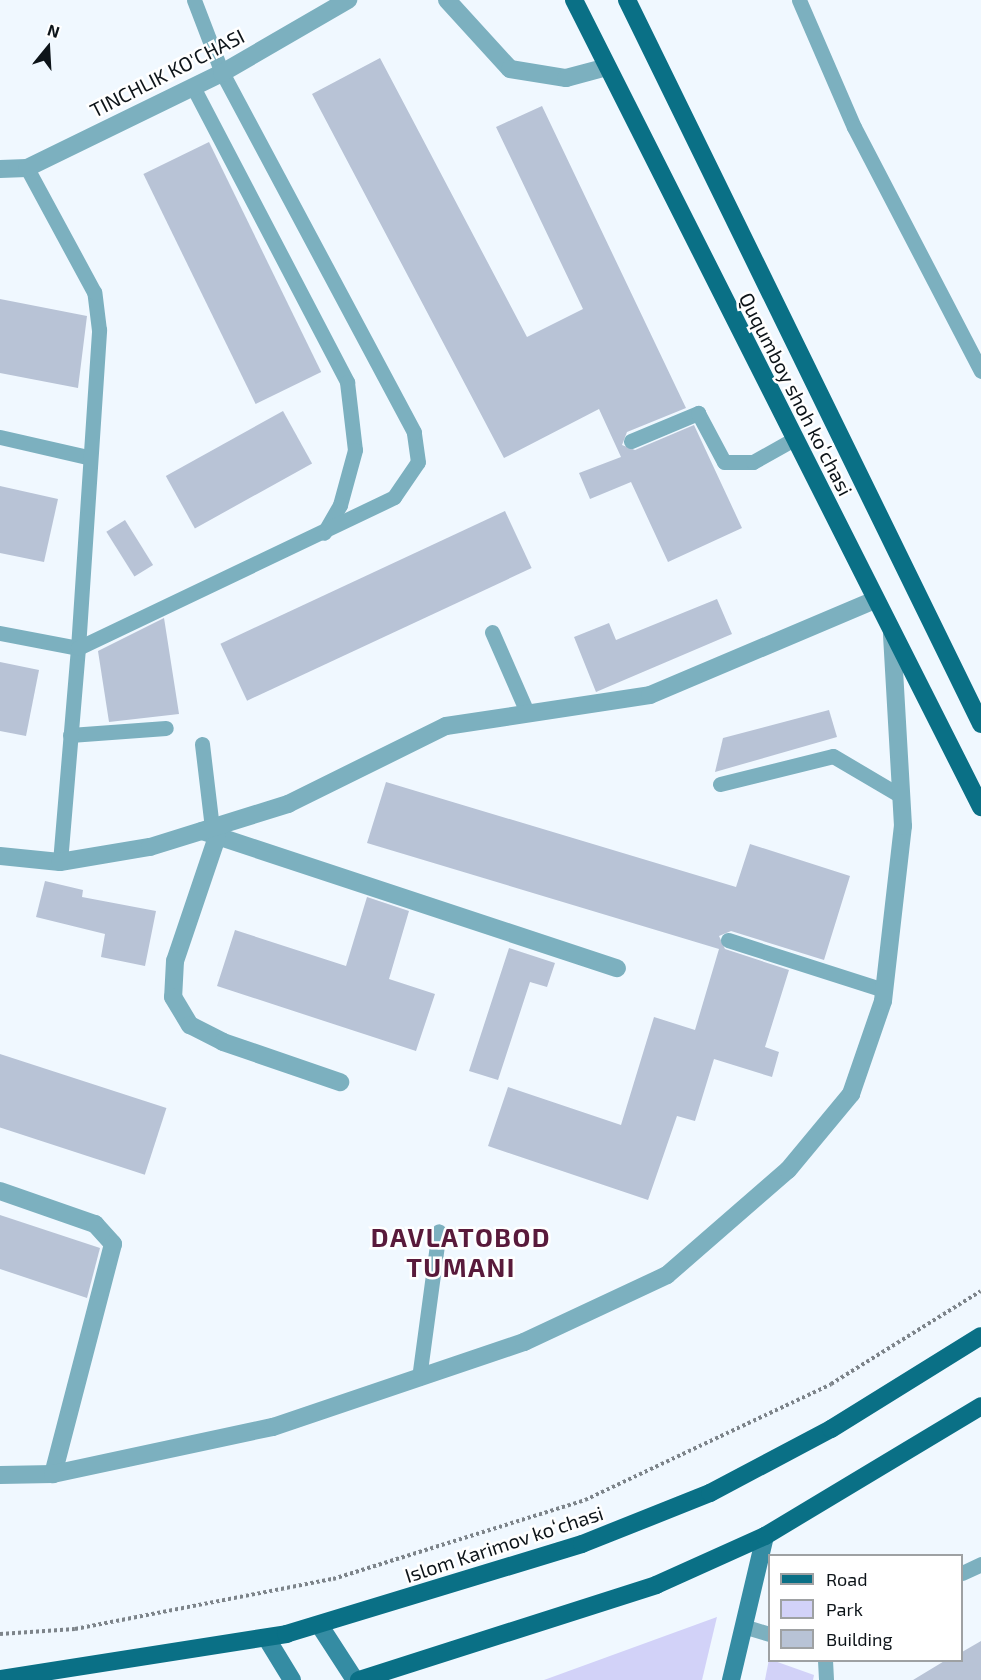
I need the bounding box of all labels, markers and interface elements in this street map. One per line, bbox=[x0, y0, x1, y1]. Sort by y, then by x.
north arrow bbox=[18, 18, 78, 78]
text: N bbox=[45, 20, 62, 41]
street label: TINCHLIK KO'CHASI bbox=[86, 24, 248, 122]
street label: Ququmboy shoh koʻchasi bbox=[734, 288, 858, 500]
district label: DAVLATOBOD TUMANI bbox=[371, 1221, 551, 1282]
street label: Islom Karimov koʻchasi bbox=[402, 1501, 606, 1587]
legend bbox=[768, 1554, 963, 1662]
text: Road bbox=[826, 1568, 867, 1590]
text: Park bbox=[826, 1598, 863, 1620]
text: Building bbox=[826, 1628, 893, 1650]

